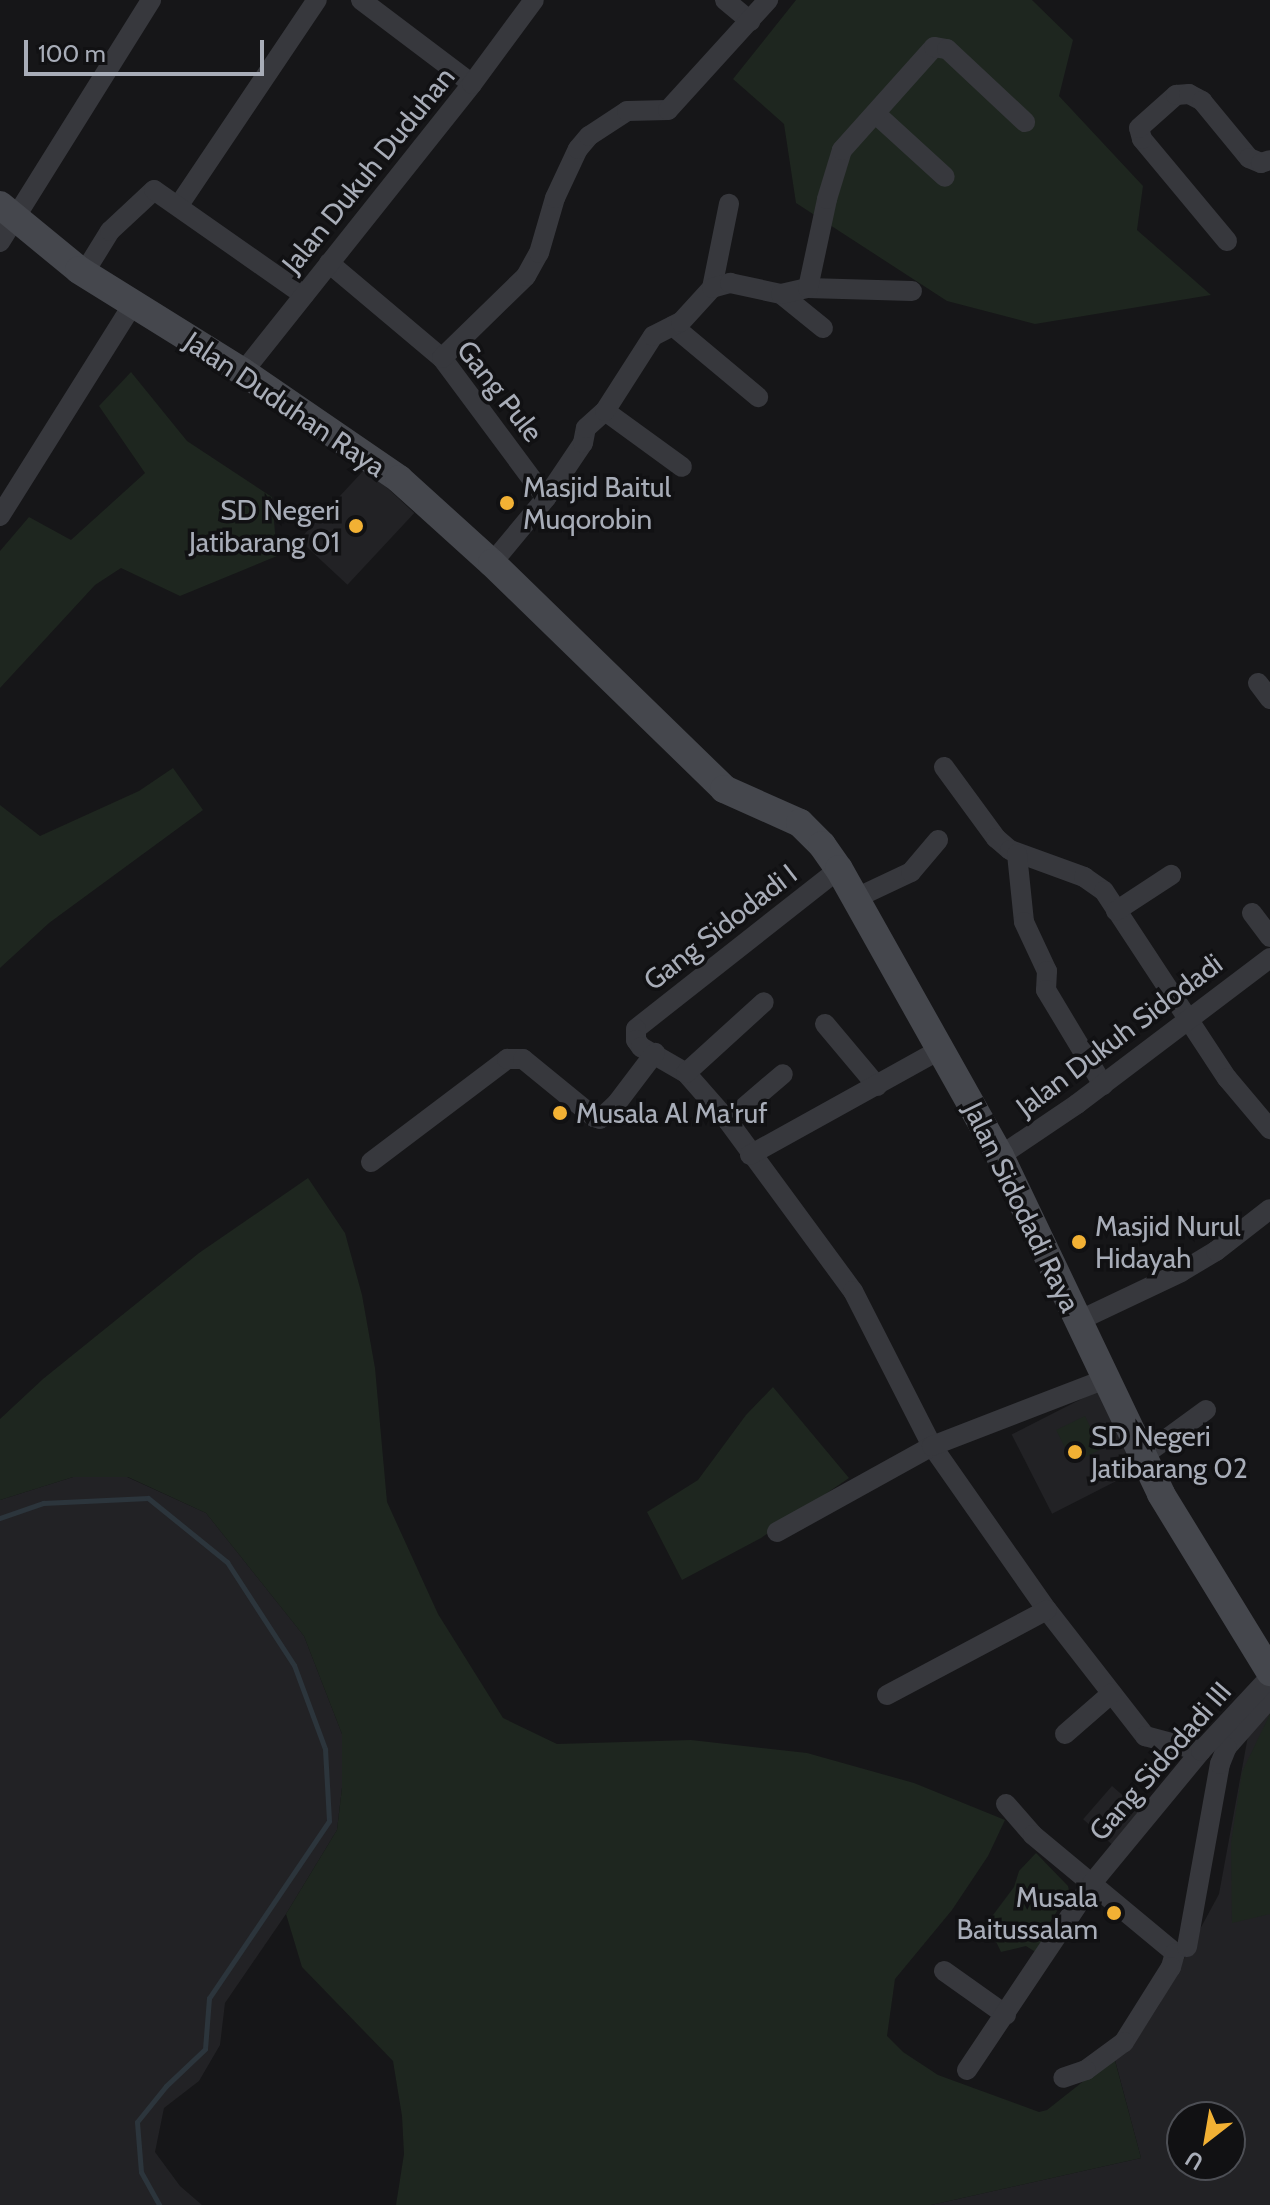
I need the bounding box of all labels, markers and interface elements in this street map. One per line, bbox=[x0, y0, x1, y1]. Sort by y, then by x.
scale bar bbox=[28, 24, 268, 74]
text: 100 m bbox=[38, 39, 106, 68]
street label: Jalan Dukuh Duduhan bbox=[275, 60, 461, 280]
street label: Jalan Duduhan Raya bbox=[178, 324, 392, 484]
street label: Gang Pule bbox=[450, 334, 550, 448]
place label: Masjid Baitul Muqorobin bbox=[523, 470, 671, 536]
place label: SD Negeri Jatibarang 01 bbox=[189, 493, 340, 559]
marker: Masjid Baitul Muqorobin bbox=[498, 494, 516, 512]
marker: SD Negeri Jatibarang 01 bbox=[347, 517, 365, 535]
street label: Gang Sidodadi I bbox=[637, 857, 803, 997]
street label: Jalan Dukuh Sidodadi bbox=[1009, 947, 1229, 1123]
place label: Musala Al Ma'ruf bbox=[576, 1096, 767, 1130]
street label: Jalan Sidodadi Raya bbox=[957, 1097, 1087, 1317]
marker: Musala Al Ma'ruf bbox=[551, 1104, 569, 1122]
place label: Masjid Nurul Hidayah bbox=[1095, 1209, 1241, 1275]
marker: Masjid Nurul Hidayah bbox=[1070, 1233, 1088, 1251]
place label: SD Negeri Jatibarang 02 bbox=[1091, 1419, 1248, 1485]
marker: SD Negeri Jatibarang 02 bbox=[1066, 1443, 1084, 1461]
street label: Gang Sidodadi III bbox=[1082, 1675, 1238, 1847]
place label: Musala Baitussalam bbox=[957, 1880, 1098, 1946]
marker: Musala Baitussalam bbox=[1105, 1904, 1123, 1922]
north arrow bbox=[1166, 2101, 1246, 2181]
text: U bbox=[1181, 2145, 1208, 2176]

